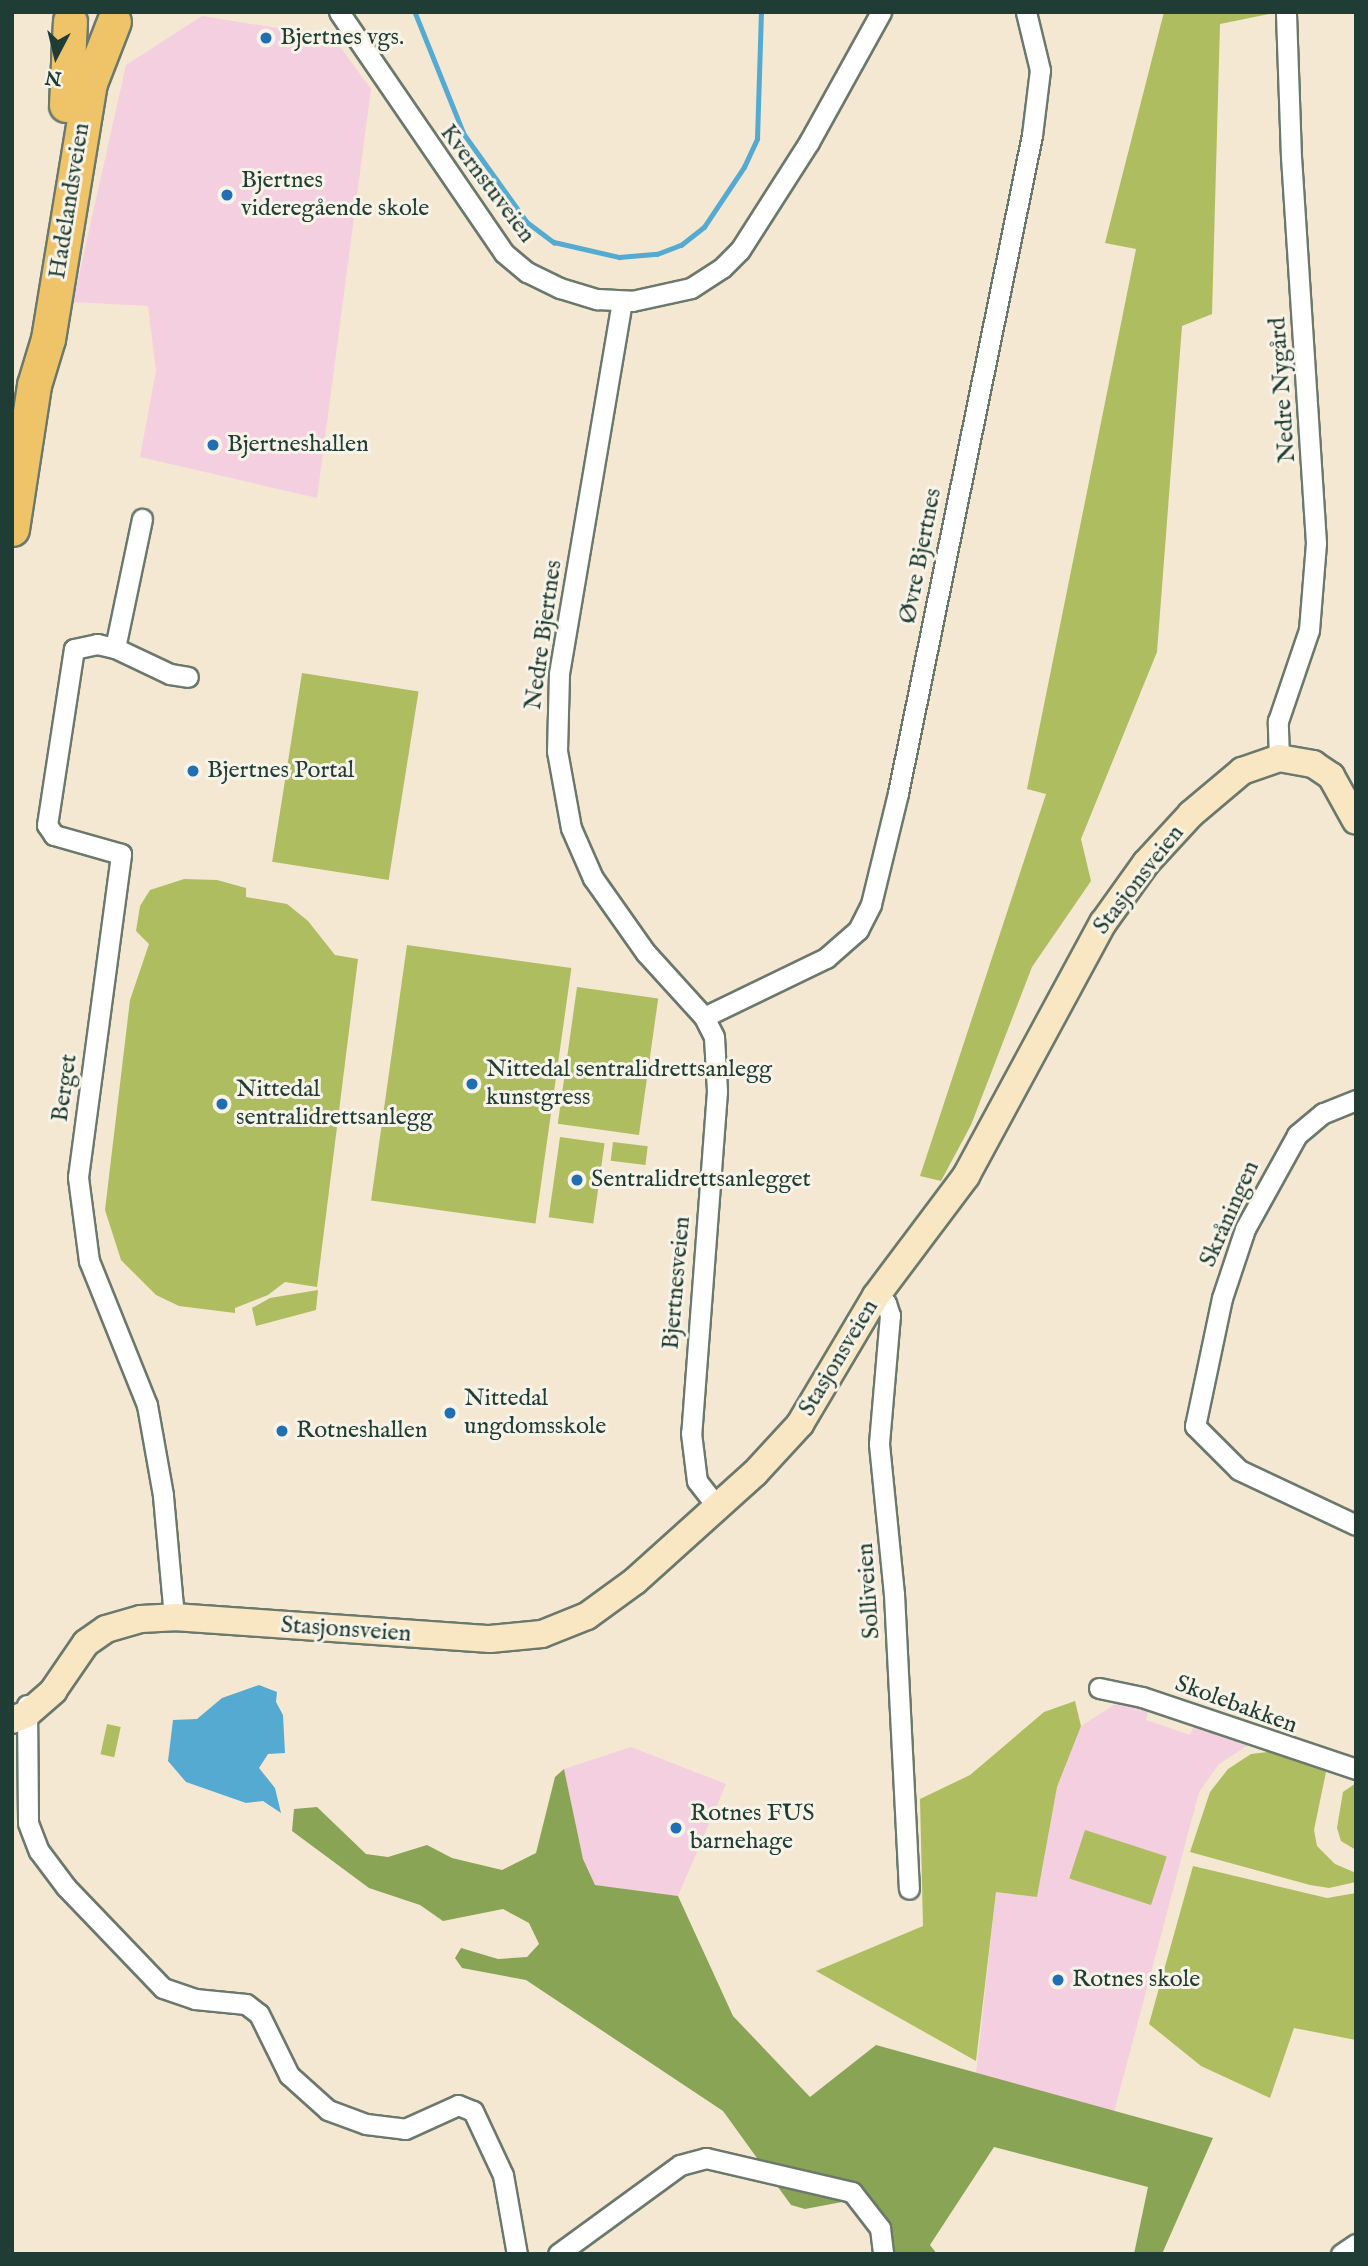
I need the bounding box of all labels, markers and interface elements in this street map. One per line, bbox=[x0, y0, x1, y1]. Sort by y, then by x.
north arrow bbox=[21, 21, 91, 91]
place label: Bjertnes vgs. bbox=[280, 24, 404, 52]
marker: Bjertnes vgs. bbox=[258, 30, 274, 46]
text: N bbox=[44, 64, 63, 90]
street label: Kvernstuveien bbox=[433, 119, 541, 249]
street label: Hadelandsveien bbox=[43, 121, 97, 281]
place label: Bjertnes videregående skole bbox=[241, 167, 429, 223]
marker: Bjertnes videregående skole bbox=[219, 187, 235, 203]
street label: Nedre Nygård bbox=[1264, 316, 1302, 464]
place label: Bjertneshallen bbox=[227, 431, 369, 459]
marker: Bjertneshallen bbox=[205, 437, 221, 453]
street label: Øvre Bjertnes bbox=[894, 486, 948, 626]
street label: Nedre Bjertnes bbox=[519, 558, 569, 712]
place label: Bjertnes Portal bbox=[207, 757, 354, 785]
marker: Bjertnes Portal bbox=[185, 763, 201, 779]
street label: Stasjonsveien bbox=[1087, 820, 1191, 940]
street label: Berget bbox=[46, 1052, 84, 1124]
place label: Nittedal sentralidrettsanlegg kunstgress bbox=[486, 1056, 772, 1112]
place label: Nittedal sentralidrettsanlegg bbox=[236, 1076, 433, 1132]
marker: Nittedal sentralidrettsanlegg kunstgress bbox=[464, 1076, 480, 1092]
marker: Nittedal sentralidrettsanlegg bbox=[214, 1096, 230, 1112]
street label: Skråningen bbox=[1194, 1156, 1266, 1272]
place label: Sentralidrettsanlegget bbox=[591, 1166, 811, 1194]
marker: Sentralidrettsanlegget bbox=[569, 1172, 585, 1188]
street label: Bjertnesveien bbox=[657, 1215, 697, 1351]
street label: Stasjonsveien bbox=[793, 1295, 885, 1421]
place label: Nittedal ungdomsskole bbox=[464, 1385, 606, 1441]
marker: Nittedal ungdomsskole bbox=[442, 1405, 458, 1421]
place label: Rotneshallen bbox=[296, 1417, 428, 1445]
marker: Rotneshallen bbox=[274, 1423, 290, 1439]
street label: Solliveien bbox=[851, 1542, 887, 1640]
street label: Stasjonsveien bbox=[280, 1611, 412, 1649]
street label: Skolebakken bbox=[1171, 1670, 1301, 1740]
place label: Rotnes FUS barnehage bbox=[690, 1800, 815, 1856]
marker: Rotnes FUS barnehage bbox=[668, 1820, 684, 1836]
place label: Rotnes skole bbox=[1072, 1966, 1200, 1994]
marker: Rotnes skole bbox=[1050, 1972, 1066, 1988]

